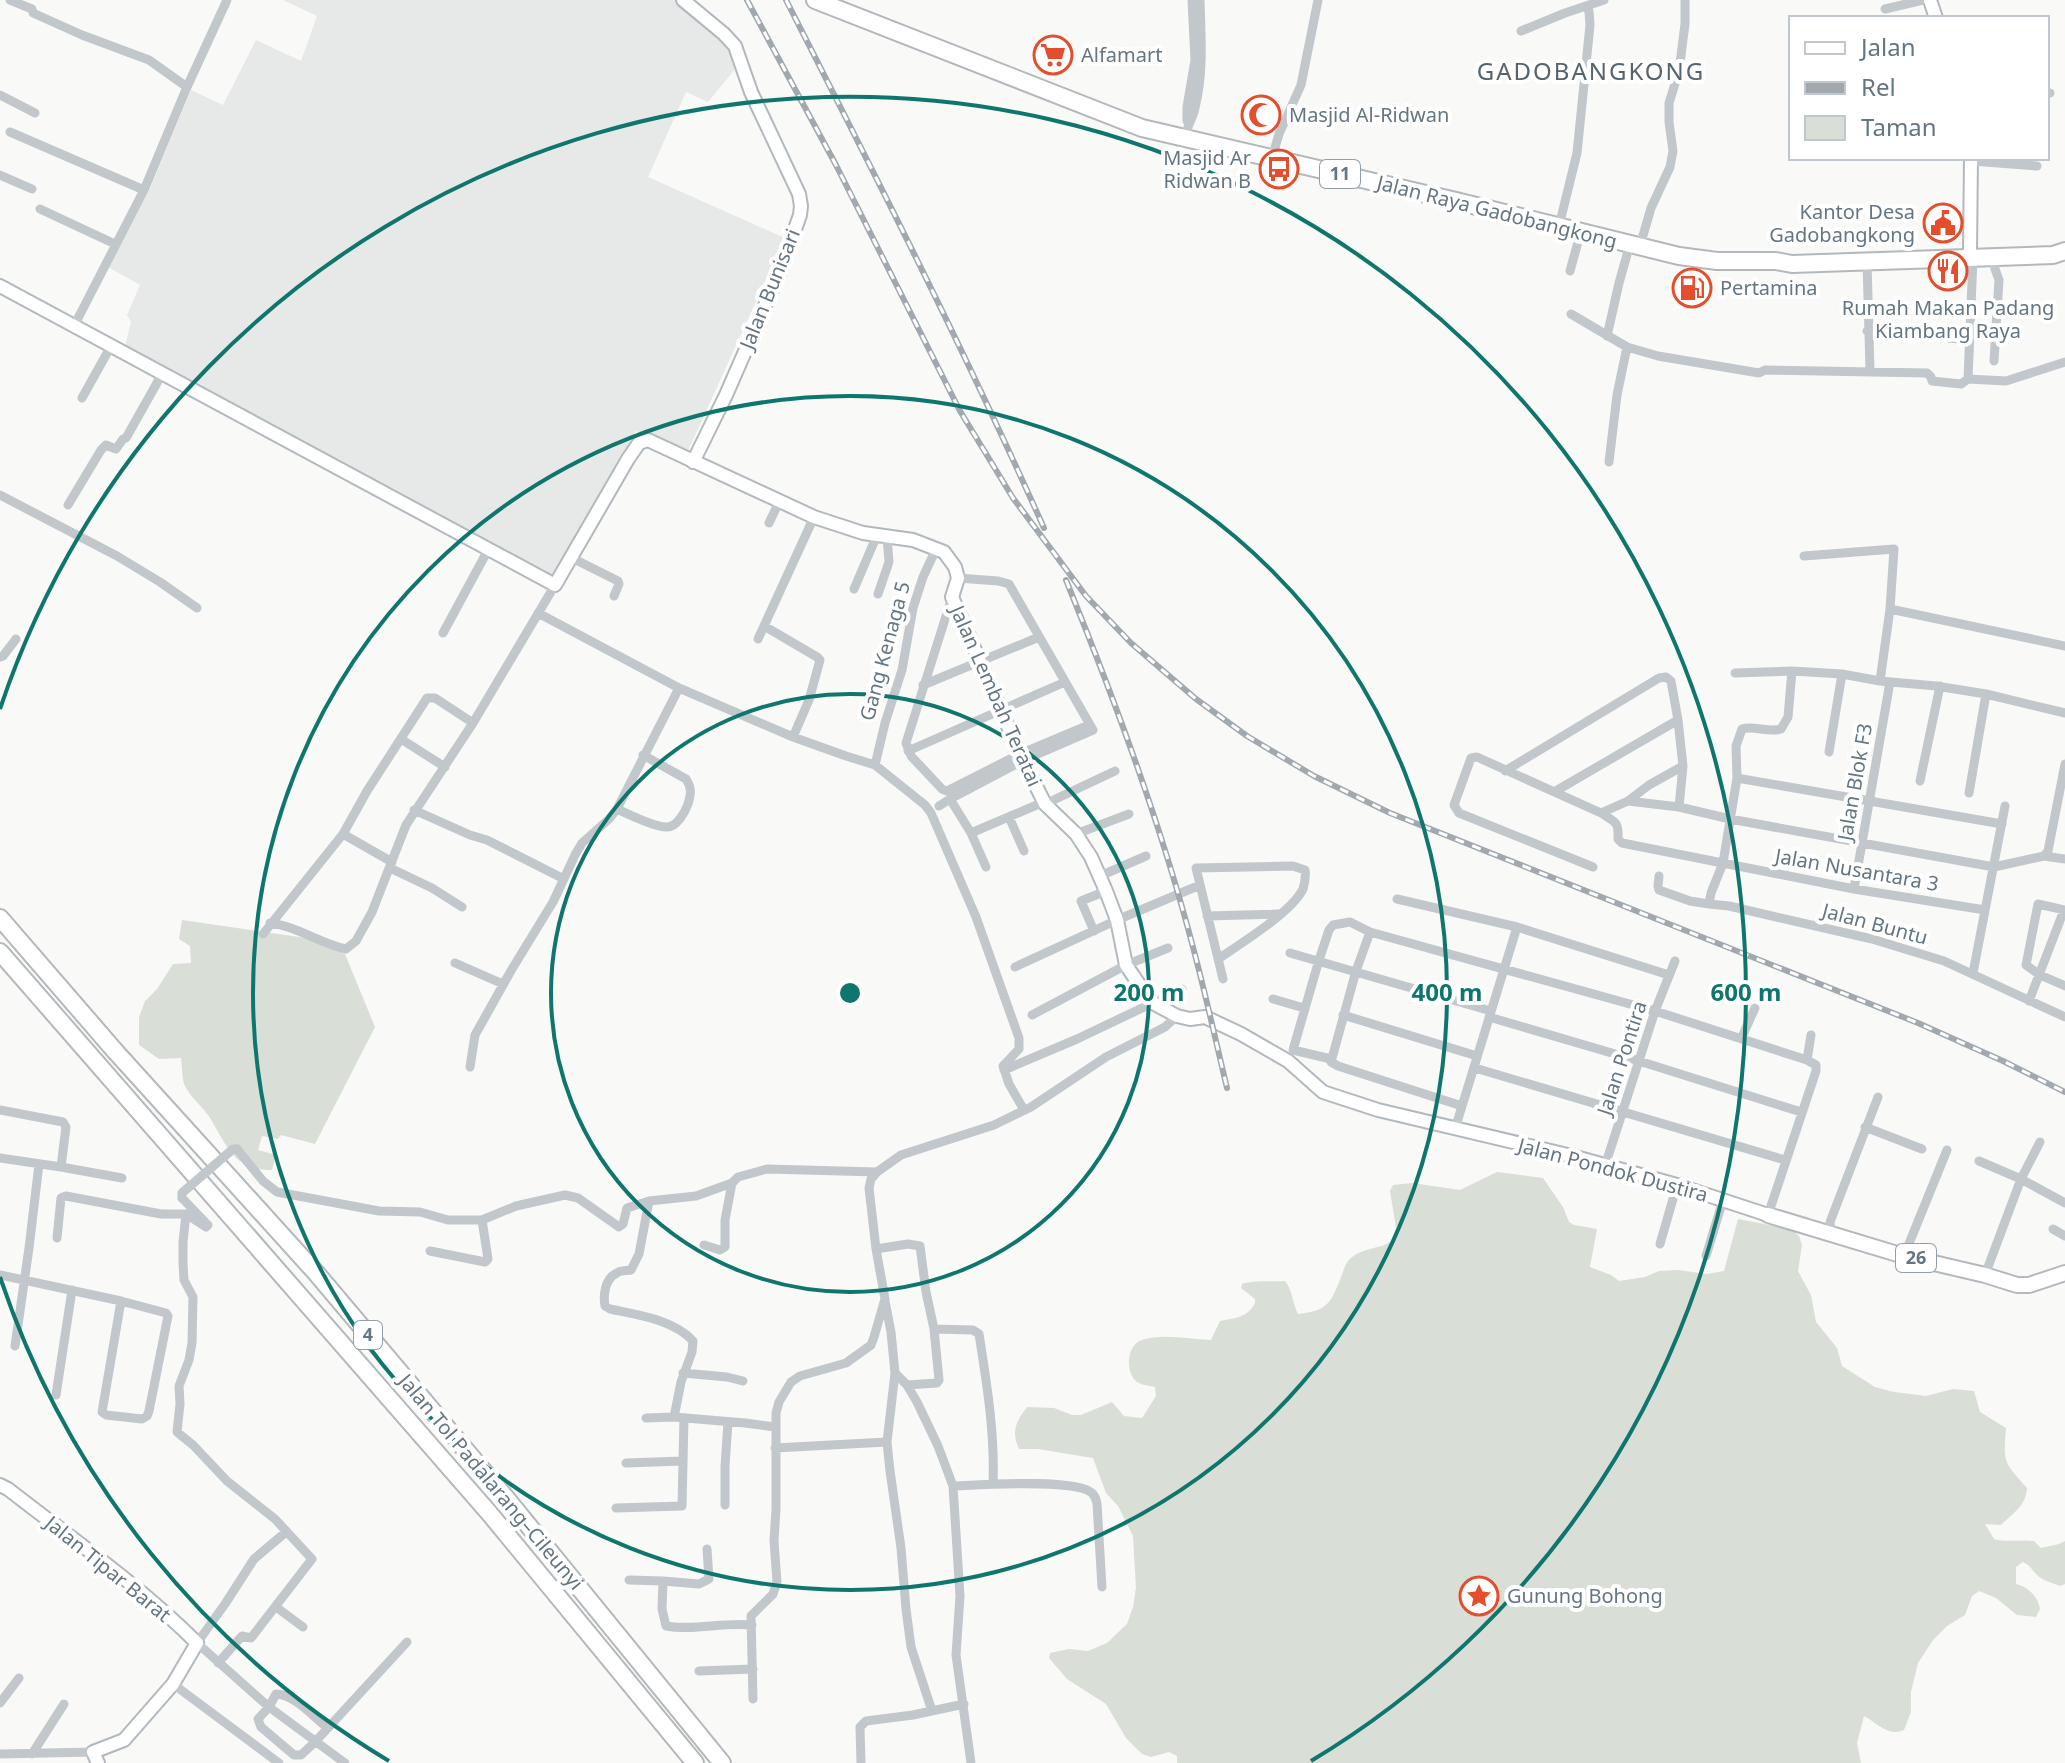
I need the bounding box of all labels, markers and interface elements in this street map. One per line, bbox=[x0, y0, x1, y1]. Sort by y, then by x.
legend bbox=[1789, 16, 2049, 160]
text: Jalan bbox=[1859, 30, 1916, 63]
supermarket icon: Alfamart bbox=[1032, 34, 1074, 76]
place label: Alfamart bbox=[1081, 41, 1162, 68]
district label: GADOBANGKONG bbox=[1477, 54, 1705, 87]
text: Rel bbox=[1861, 70, 1896, 103]
mosque icon: Masjid Al-Ridwan bbox=[1240, 94, 1282, 136]
place label: Masjid Al-Ridwan bbox=[1289, 101, 1449, 128]
text: Taman bbox=[1861, 110, 1937, 143]
place label: Masjid Ar Ridwan B bbox=[1163, 144, 1251, 194]
bus stop icon: Masjid Ar Ridwan B bbox=[1258, 148, 1300, 190]
road number: 11 bbox=[1320, 160, 1360, 188]
street label: Jalan Raya Gadobangkong bbox=[1372, 168, 1620, 254]
place label: Kantor Desa Gadobangkong bbox=[1769, 198, 1915, 248]
public building icon: Kantor Desa Gadobangkong bbox=[1922, 202, 1964, 244]
street label: Jalan Bunisari bbox=[732, 225, 806, 355]
restaurant icon: Rumah Makan Padang Kiambang Raya bbox=[1927, 250, 1969, 292]
fuel station icon: Pertamina bbox=[1671, 267, 1713, 309]
place label: Pertamina bbox=[1720, 274, 1818, 301]
place label: Rumah Makan Padang Kiambang Raya bbox=[1842, 294, 2054, 344]
street label: Gang Kenaga 5 bbox=[853, 578, 916, 723]
street label: Jalan Lembah Teratai bbox=[943, 599, 1049, 791]
street label: Jalan Blok F3 bbox=[1831, 721, 1878, 845]
street label: Jalan Nusantara 3 bbox=[1771, 841, 1941, 897]
street label: Jalan Buntu bbox=[1818, 896, 1931, 951]
text: 200 m bbox=[1114, 975, 1184, 1008]
text: 400 m bbox=[1412, 975, 1482, 1008]
text: 600 m bbox=[1711, 975, 1781, 1008]
centre of rings bbox=[836, 979, 864, 1007]
street label: Jalan Pontira bbox=[1590, 997, 1653, 1120]
street label: Jalan Pondok Dustira bbox=[1513, 1131, 1711, 1208]
road number: 26 bbox=[1896, 1244, 1936, 1272]
road number: 4 bbox=[354, 1321, 382, 1349]
street label: Jalan Tol Padalarang–Cileunyi bbox=[392, 1366, 590, 1595]
street label: Jalan Tipar Barat bbox=[38, 1508, 177, 1628]
place icon: Gunung Bohong bbox=[1458, 1575, 1500, 1617]
place label: Gunung Bohong bbox=[1507, 1582, 1663, 1609]

